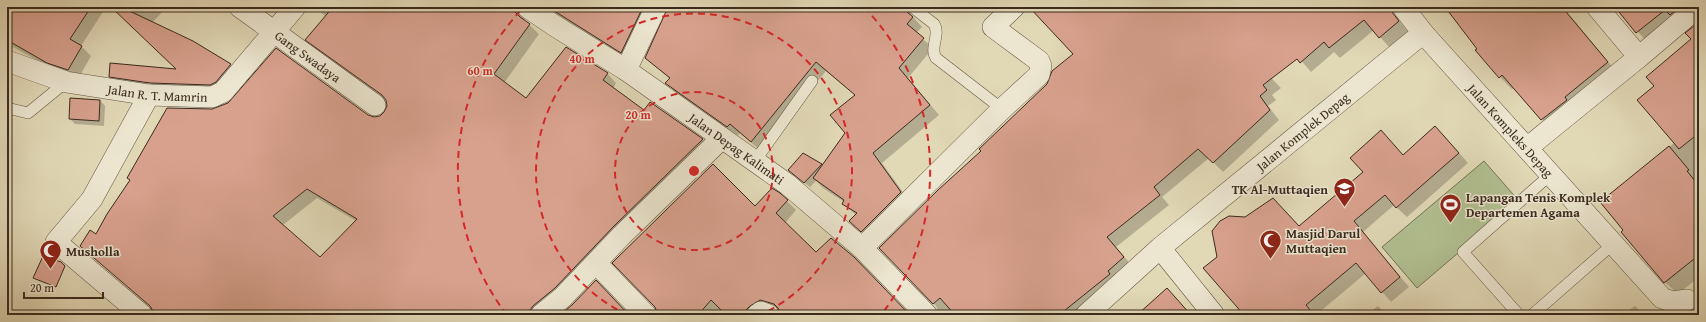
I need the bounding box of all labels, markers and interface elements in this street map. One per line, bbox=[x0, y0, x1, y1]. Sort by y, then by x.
street label: Gang Swadaya bbox=[271, 26, 345, 88]
text: 40 m bbox=[569, 50, 595, 67]
text: 60 m bbox=[467, 62, 493, 79]
street label: Jalan Kompleks Depag bbox=[1462, 78, 1558, 182]
street label: Jalan R. T. Mamrin bbox=[104, 79, 208, 107]
street label: Jalan Komplek Depag bbox=[1251, 88, 1354, 177]
text: 20 m bbox=[625, 106, 651, 123]
street label: Jalan Depag Kalimati bbox=[683, 107, 788, 189]
centre of rings bbox=[687, 164, 701, 178]
school or university icon: TK Al-Muttaqien bbox=[1331, 176, 1357, 209]
place label: TK Al-Muttaqien bbox=[1232, 180, 1328, 199]
place label: Lapangan Tenis Komplek Departemen Agama bbox=[1466, 188, 1611, 222]
sports icon: Lapangan Tenis Komplek Departemen Agama bbox=[1438, 191, 1464, 224]
place label: Masjid Darul Muttaqien bbox=[1286, 224, 1360, 258]
mosque icon: Masjid Darul Muttaqien bbox=[1258, 227, 1284, 260]
mosque icon: Musholla bbox=[37, 238, 63, 271]
place label: Musholla bbox=[66, 242, 120, 261]
scale bar bbox=[24, 274, 103, 300]
text: 20 m bbox=[30, 279, 54, 296]

